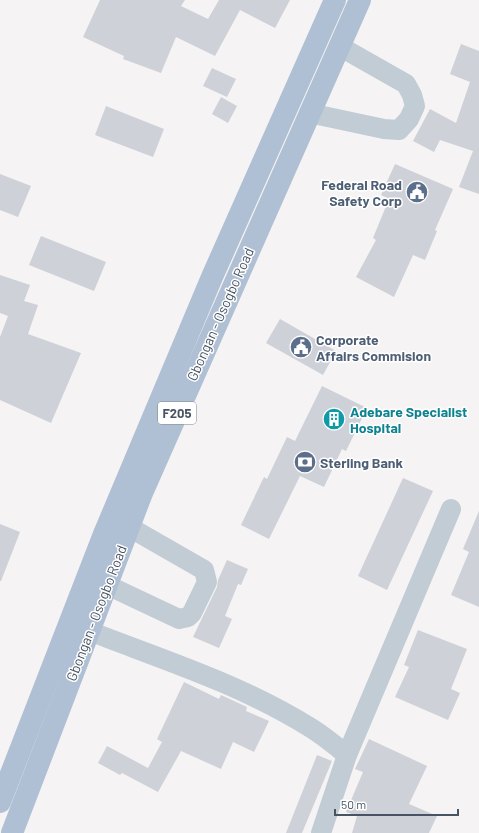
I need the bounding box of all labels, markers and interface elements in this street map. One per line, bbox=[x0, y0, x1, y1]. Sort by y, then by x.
place label: Federal Road Safety Corp bbox=[321, 176, 402, 209]
public building icon: Federal Road Safety Corp bbox=[404, 179, 430, 205]
street label: Gbongan - Osogbo Road bbox=[183, 245, 257, 383]
place label: Corporate Affairs Commision bbox=[316, 331, 431, 364]
public building icon: Corporate Affairs Commision bbox=[288, 334, 314, 360]
road number: F205 bbox=[158, 402, 196, 424]
place label: Adebare Specialist Hospital bbox=[350, 403, 467, 436]
building icon: Adebare Specialist Hospital bbox=[321, 406, 347, 432]
bank icon: Sterling Bank bbox=[292, 449, 318, 475]
place label: Sterling Bank bbox=[320, 454, 403, 471]
street label: Gbongan - Osogbo Road bbox=[62, 543, 130, 683]
scale bar bbox=[335, 791, 458, 817]
text: 50 m bbox=[341, 797, 366, 811]

